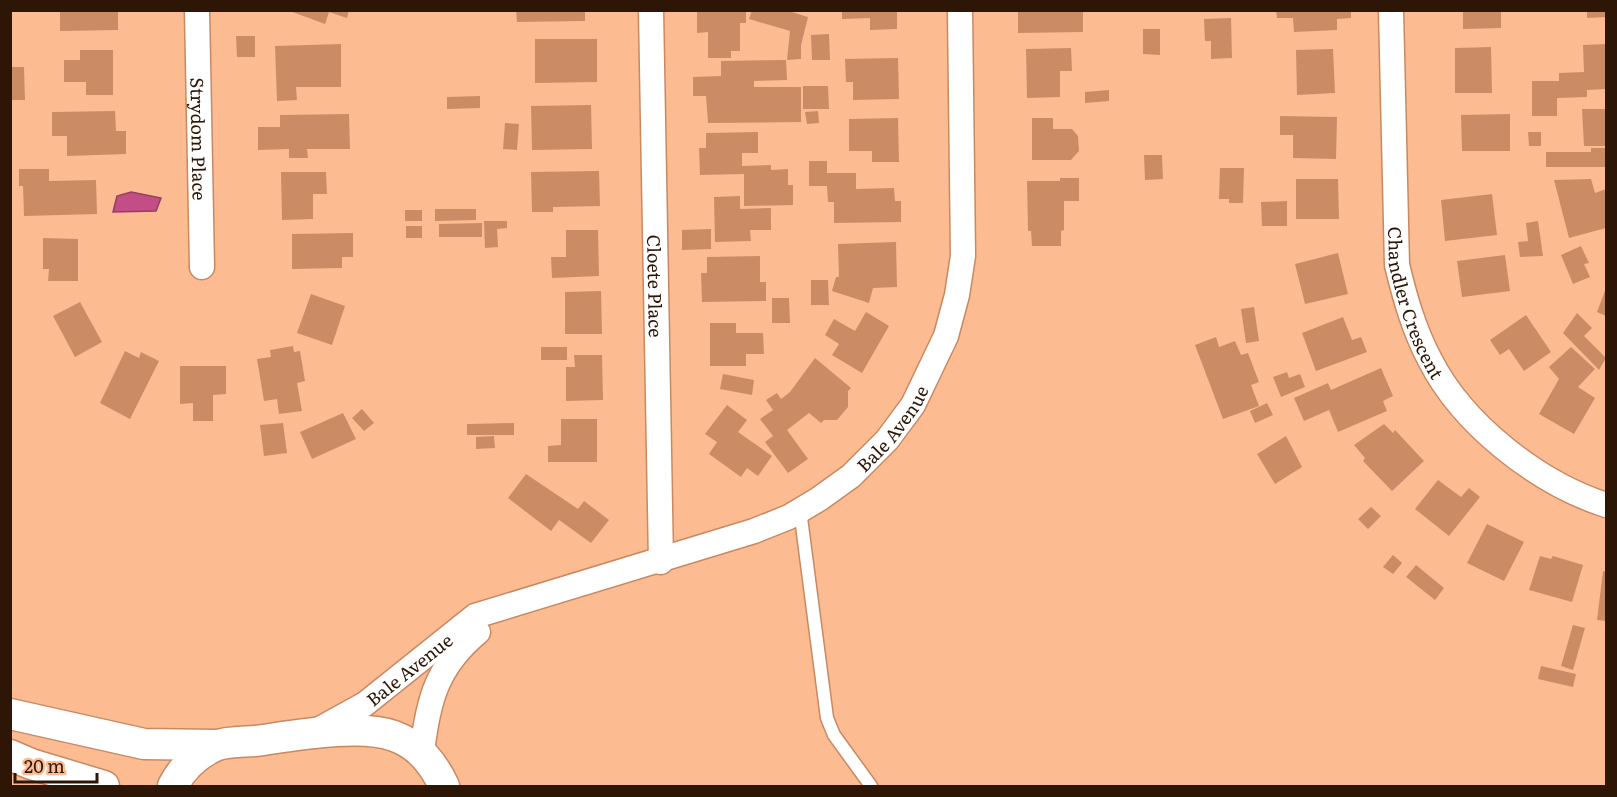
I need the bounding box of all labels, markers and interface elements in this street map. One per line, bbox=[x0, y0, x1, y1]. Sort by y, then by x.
street label: Strydom Place bbox=[185, 77, 214, 201]
street label: Chandler Crescent bbox=[1383, 226, 1452, 385]
street label: Cloete Place bbox=[642, 234, 670, 338]
street label: Bale Avenue bbox=[850, 380, 934, 477]
street label: Bale Avenue bbox=[360, 626, 458, 712]
scale bar bbox=[15, 746, 98, 784]
text: 20 m bbox=[24, 752, 65, 779]

